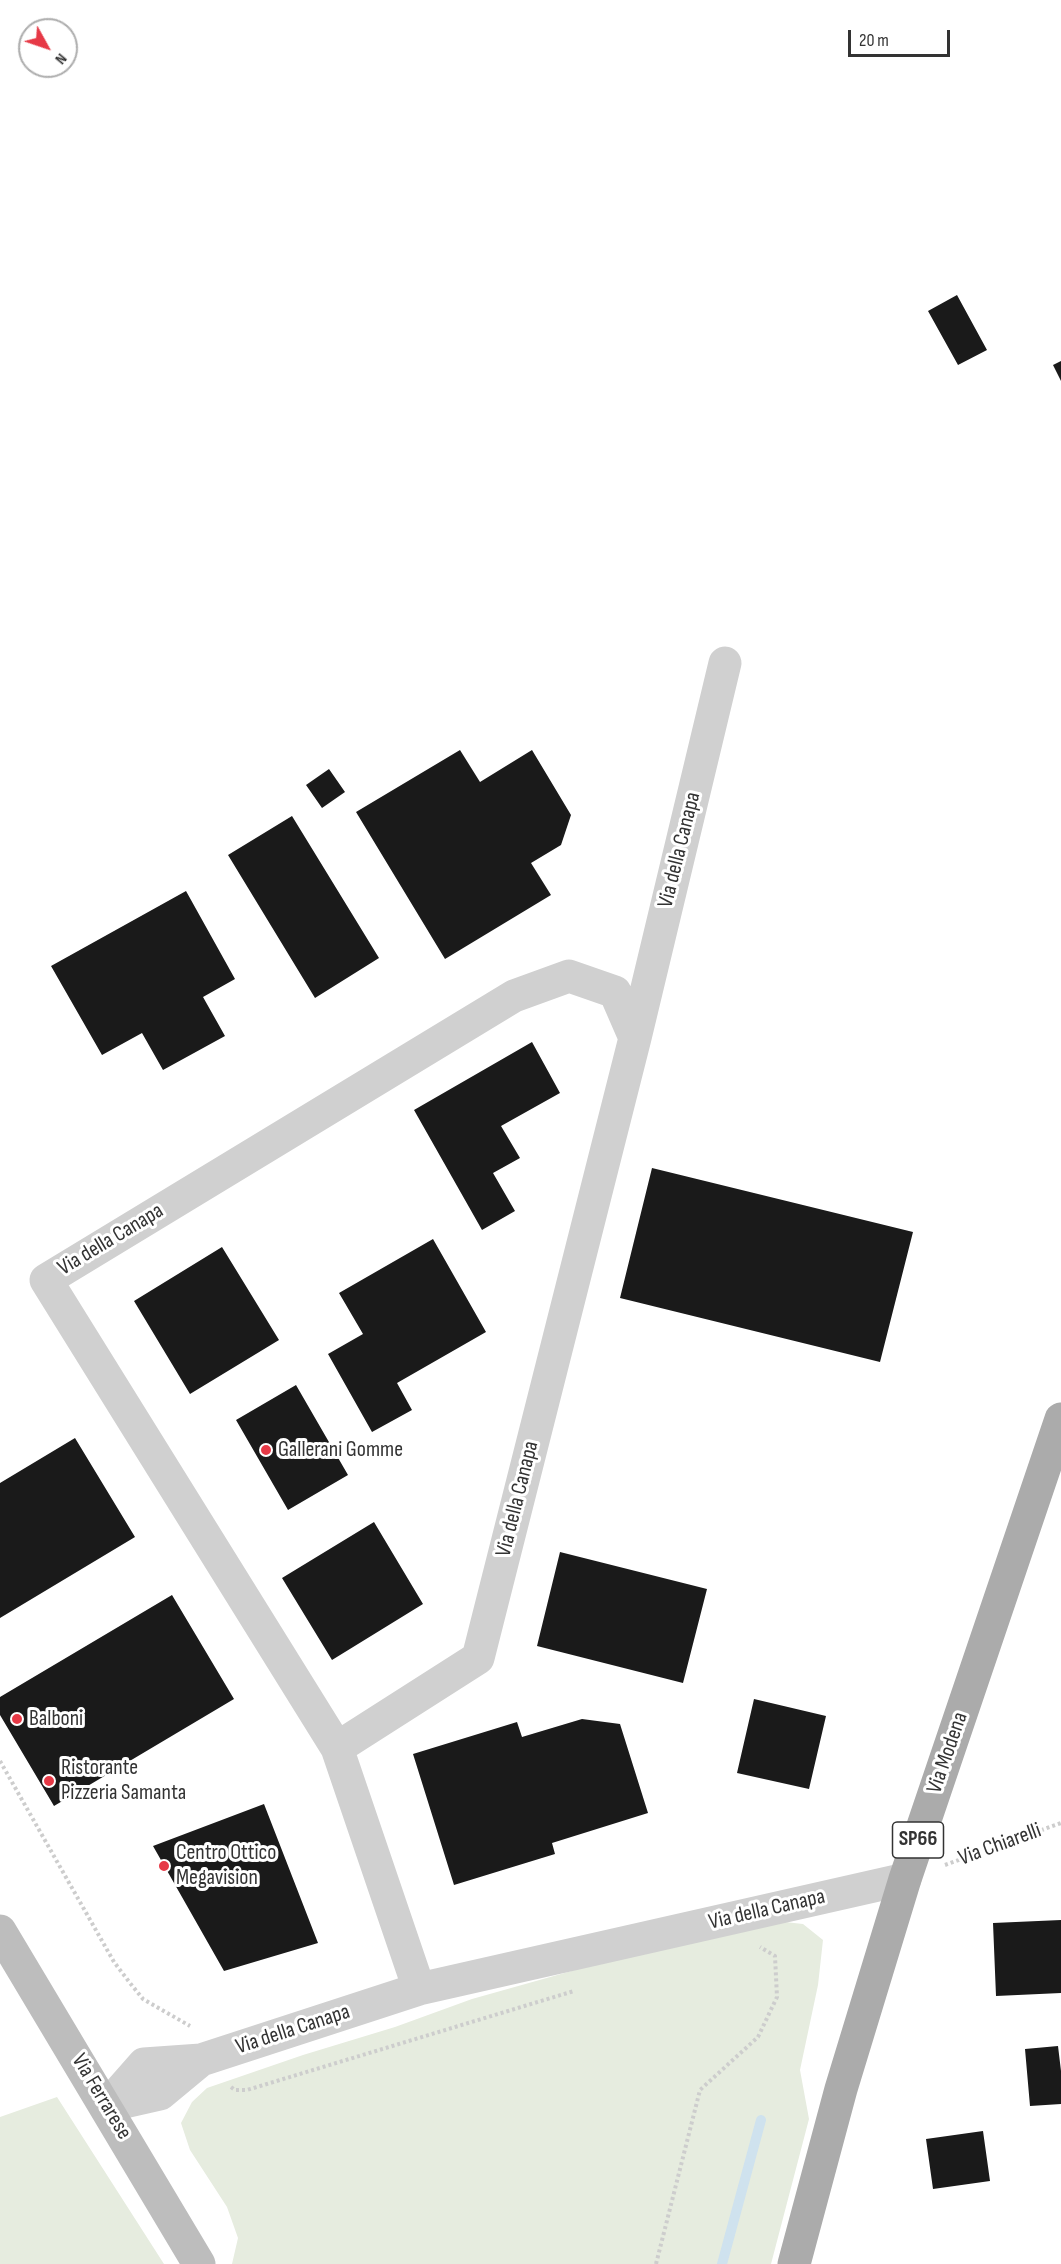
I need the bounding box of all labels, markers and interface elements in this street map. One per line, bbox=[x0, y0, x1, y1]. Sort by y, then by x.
north arrow bbox=[18, 18, 78, 78]
scale bar bbox=[851, 18, 953, 56]
text: 20 m bbox=[859, 30, 889, 51]
text: N bbox=[51, 49, 71, 68]
street label: Via della Canapa bbox=[653, 789, 707, 911]
street label: Via della Canapa bbox=[53, 1198, 169, 1282]
place label: Gallerani Gomme bbox=[278, 1437, 403, 1463]
street label: Via della Canapa bbox=[491, 1438, 545, 1560]
marker: Gallerani Gomme bbox=[259, 1443, 273, 1457]
place label: Balboni bbox=[29, 1706, 83, 1732]
street label: Via Modena bbox=[922, 1709, 974, 1797]
marker: Balboni bbox=[10, 1712, 24, 1726]
place label: Ristorante Pizzeria Samanta bbox=[61, 1755, 186, 1807]
marker: Ristorante Pizzeria Samanta bbox=[42, 1774, 56, 1788]
street label: Via Chiarelli bbox=[955, 1818, 1045, 1872]
road number: SP66 bbox=[892, 1822, 944, 1858]
place label: Centro Ottico Megavision bbox=[176, 1840, 276, 1892]
marker: Centro Ottico Megavision bbox=[157, 1859, 171, 1873]
street label: Via della Canapa bbox=[706, 1884, 828, 1936]
street label: Via della Canapa bbox=[233, 1999, 353, 2061]
street label: Via Ferrarese bbox=[65, 2049, 137, 2145]

